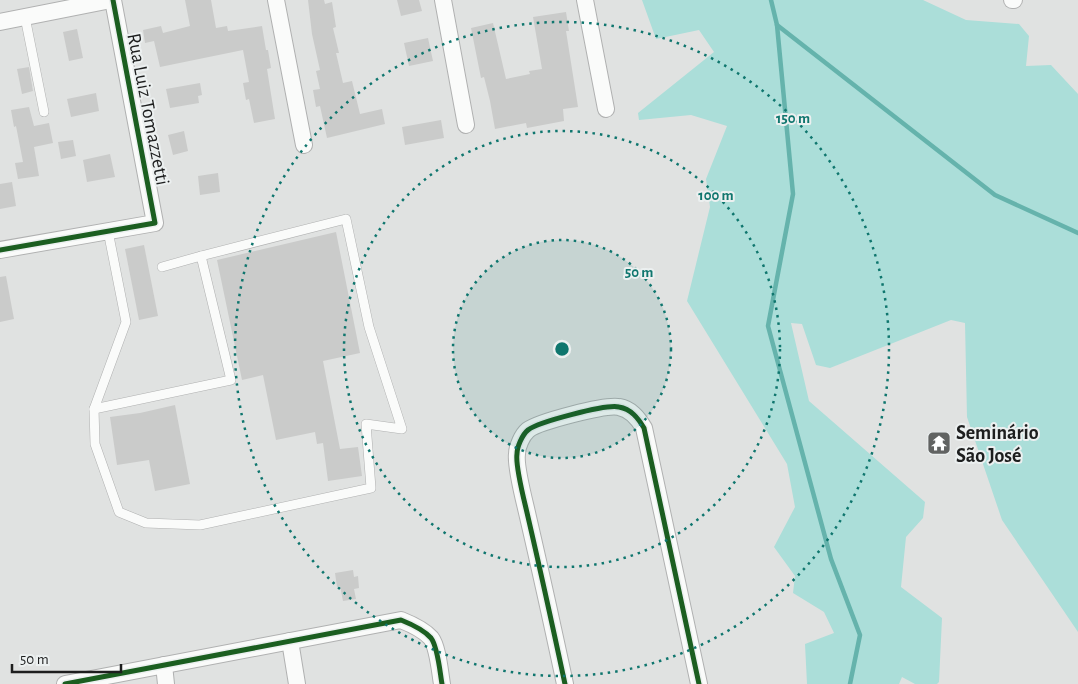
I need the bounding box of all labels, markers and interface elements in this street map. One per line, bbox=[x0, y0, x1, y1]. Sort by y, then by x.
street label: Rua Luiz Tomazzetti bbox=[123, 31, 173, 187]
text: 150 m bbox=[776, 111, 810, 126]
text: 100 m bbox=[698, 188, 734, 203]
text: 50 m bbox=[625, 265, 653, 280]
centre of rings bbox=[553, 340, 571, 358]
place label: Seminário São José bbox=[956, 423, 1039, 466]
temple icon: Seminário São José bbox=[926, 430, 952, 456]
scale bar bbox=[12, 642, 121, 674]
text: 50 m bbox=[20, 652, 49, 667]

